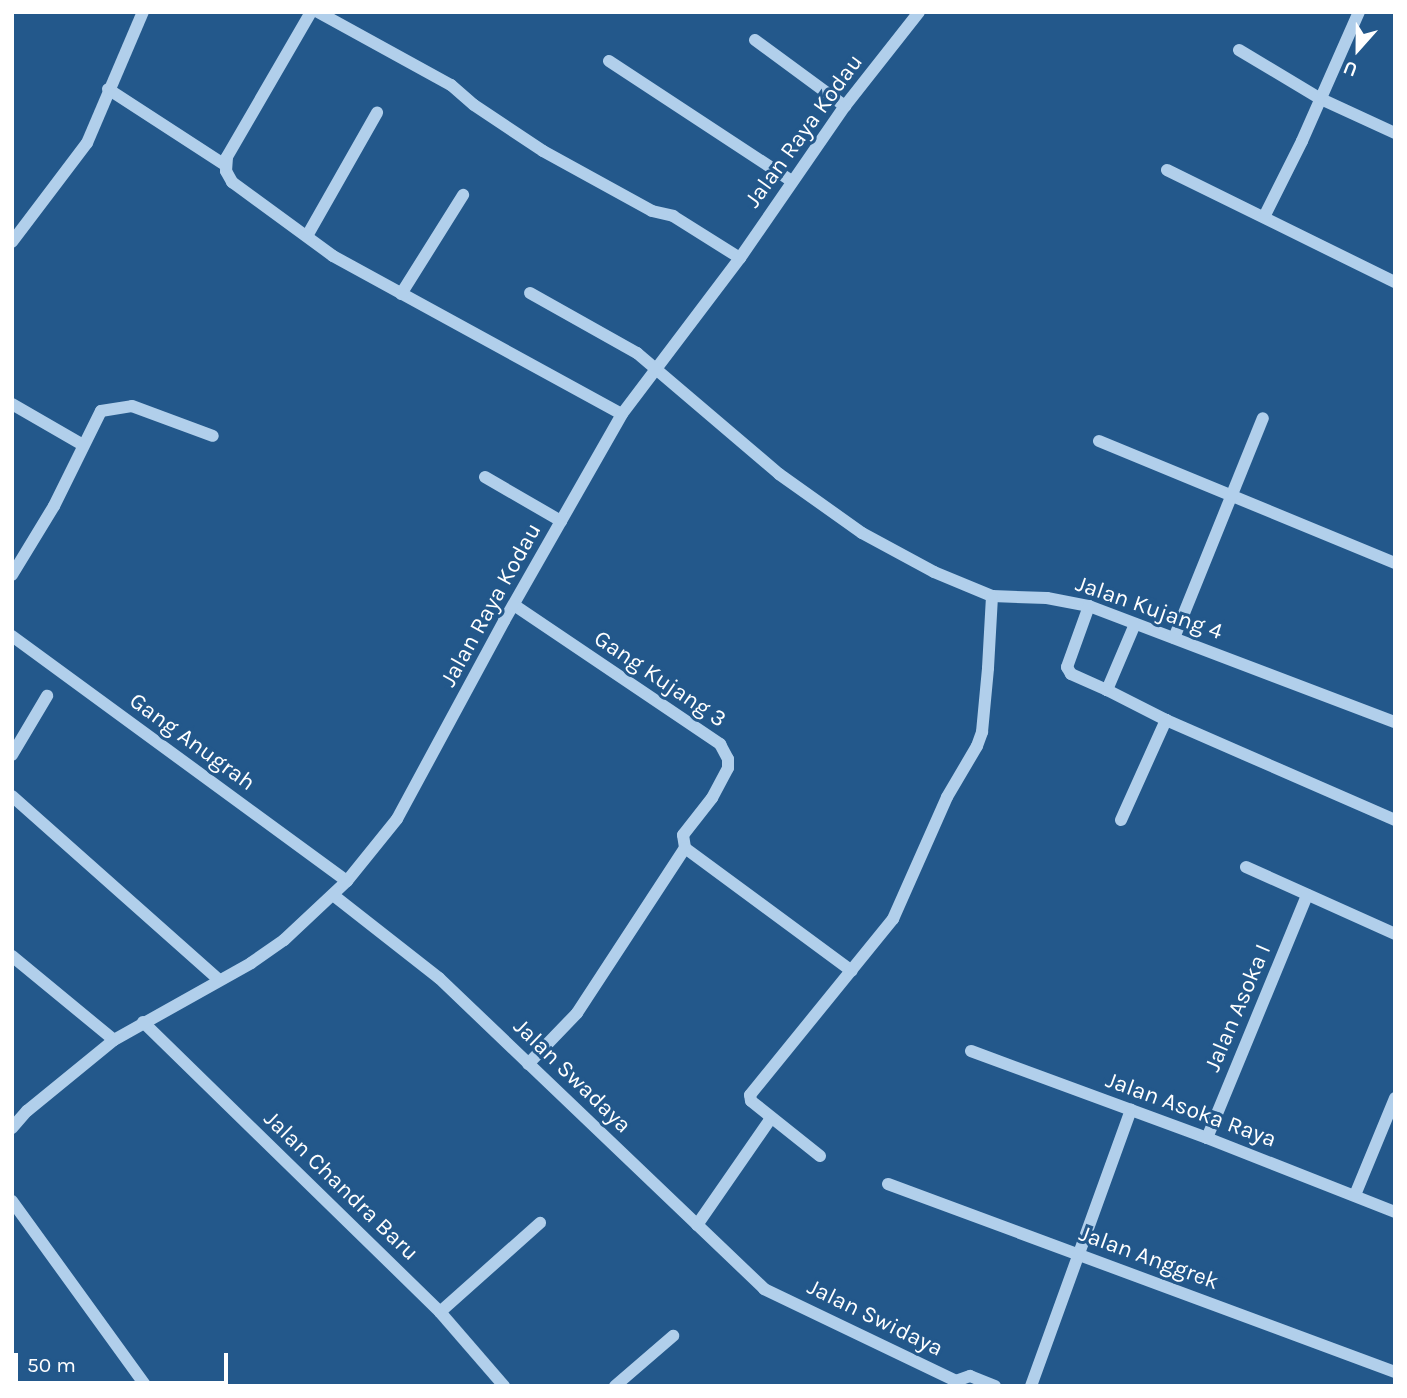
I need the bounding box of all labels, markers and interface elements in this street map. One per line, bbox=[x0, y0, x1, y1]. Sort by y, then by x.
north arrow bbox=[1323, 14, 1393, 84]
street label: Jalan Raya Kodau bbox=[739, 49, 869, 213]
text: U bbox=[1340, 56, 1361, 81]
street label: Jalan Raya Kodau bbox=[435, 518, 547, 692]
street label: Jalan Kujang 4 bbox=[1072, 570, 1226, 646]
street label: Gang Kujang 3 bbox=[589, 625, 731, 733]
street label: Gang Anugrah bbox=[124, 687, 260, 797]
street label: Jalan Asoka I bbox=[1199, 940, 1277, 1076]
street label: Jalan Swadaya bbox=[507, 1013, 637, 1139]
street label: Jalan Asoka Raya bbox=[1102, 1066, 1280, 1154]
street label: Jalan Chandra Baru bbox=[258, 1105, 424, 1267]
street label: Jalan Anggrek bbox=[1075, 1220, 1223, 1296]
street label: Jalan Swidaya bbox=[803, 1273, 947, 1363]
scale bar bbox=[18, 1338, 231, 1382]
text: 50 m bbox=[27, 1353, 76, 1377]

